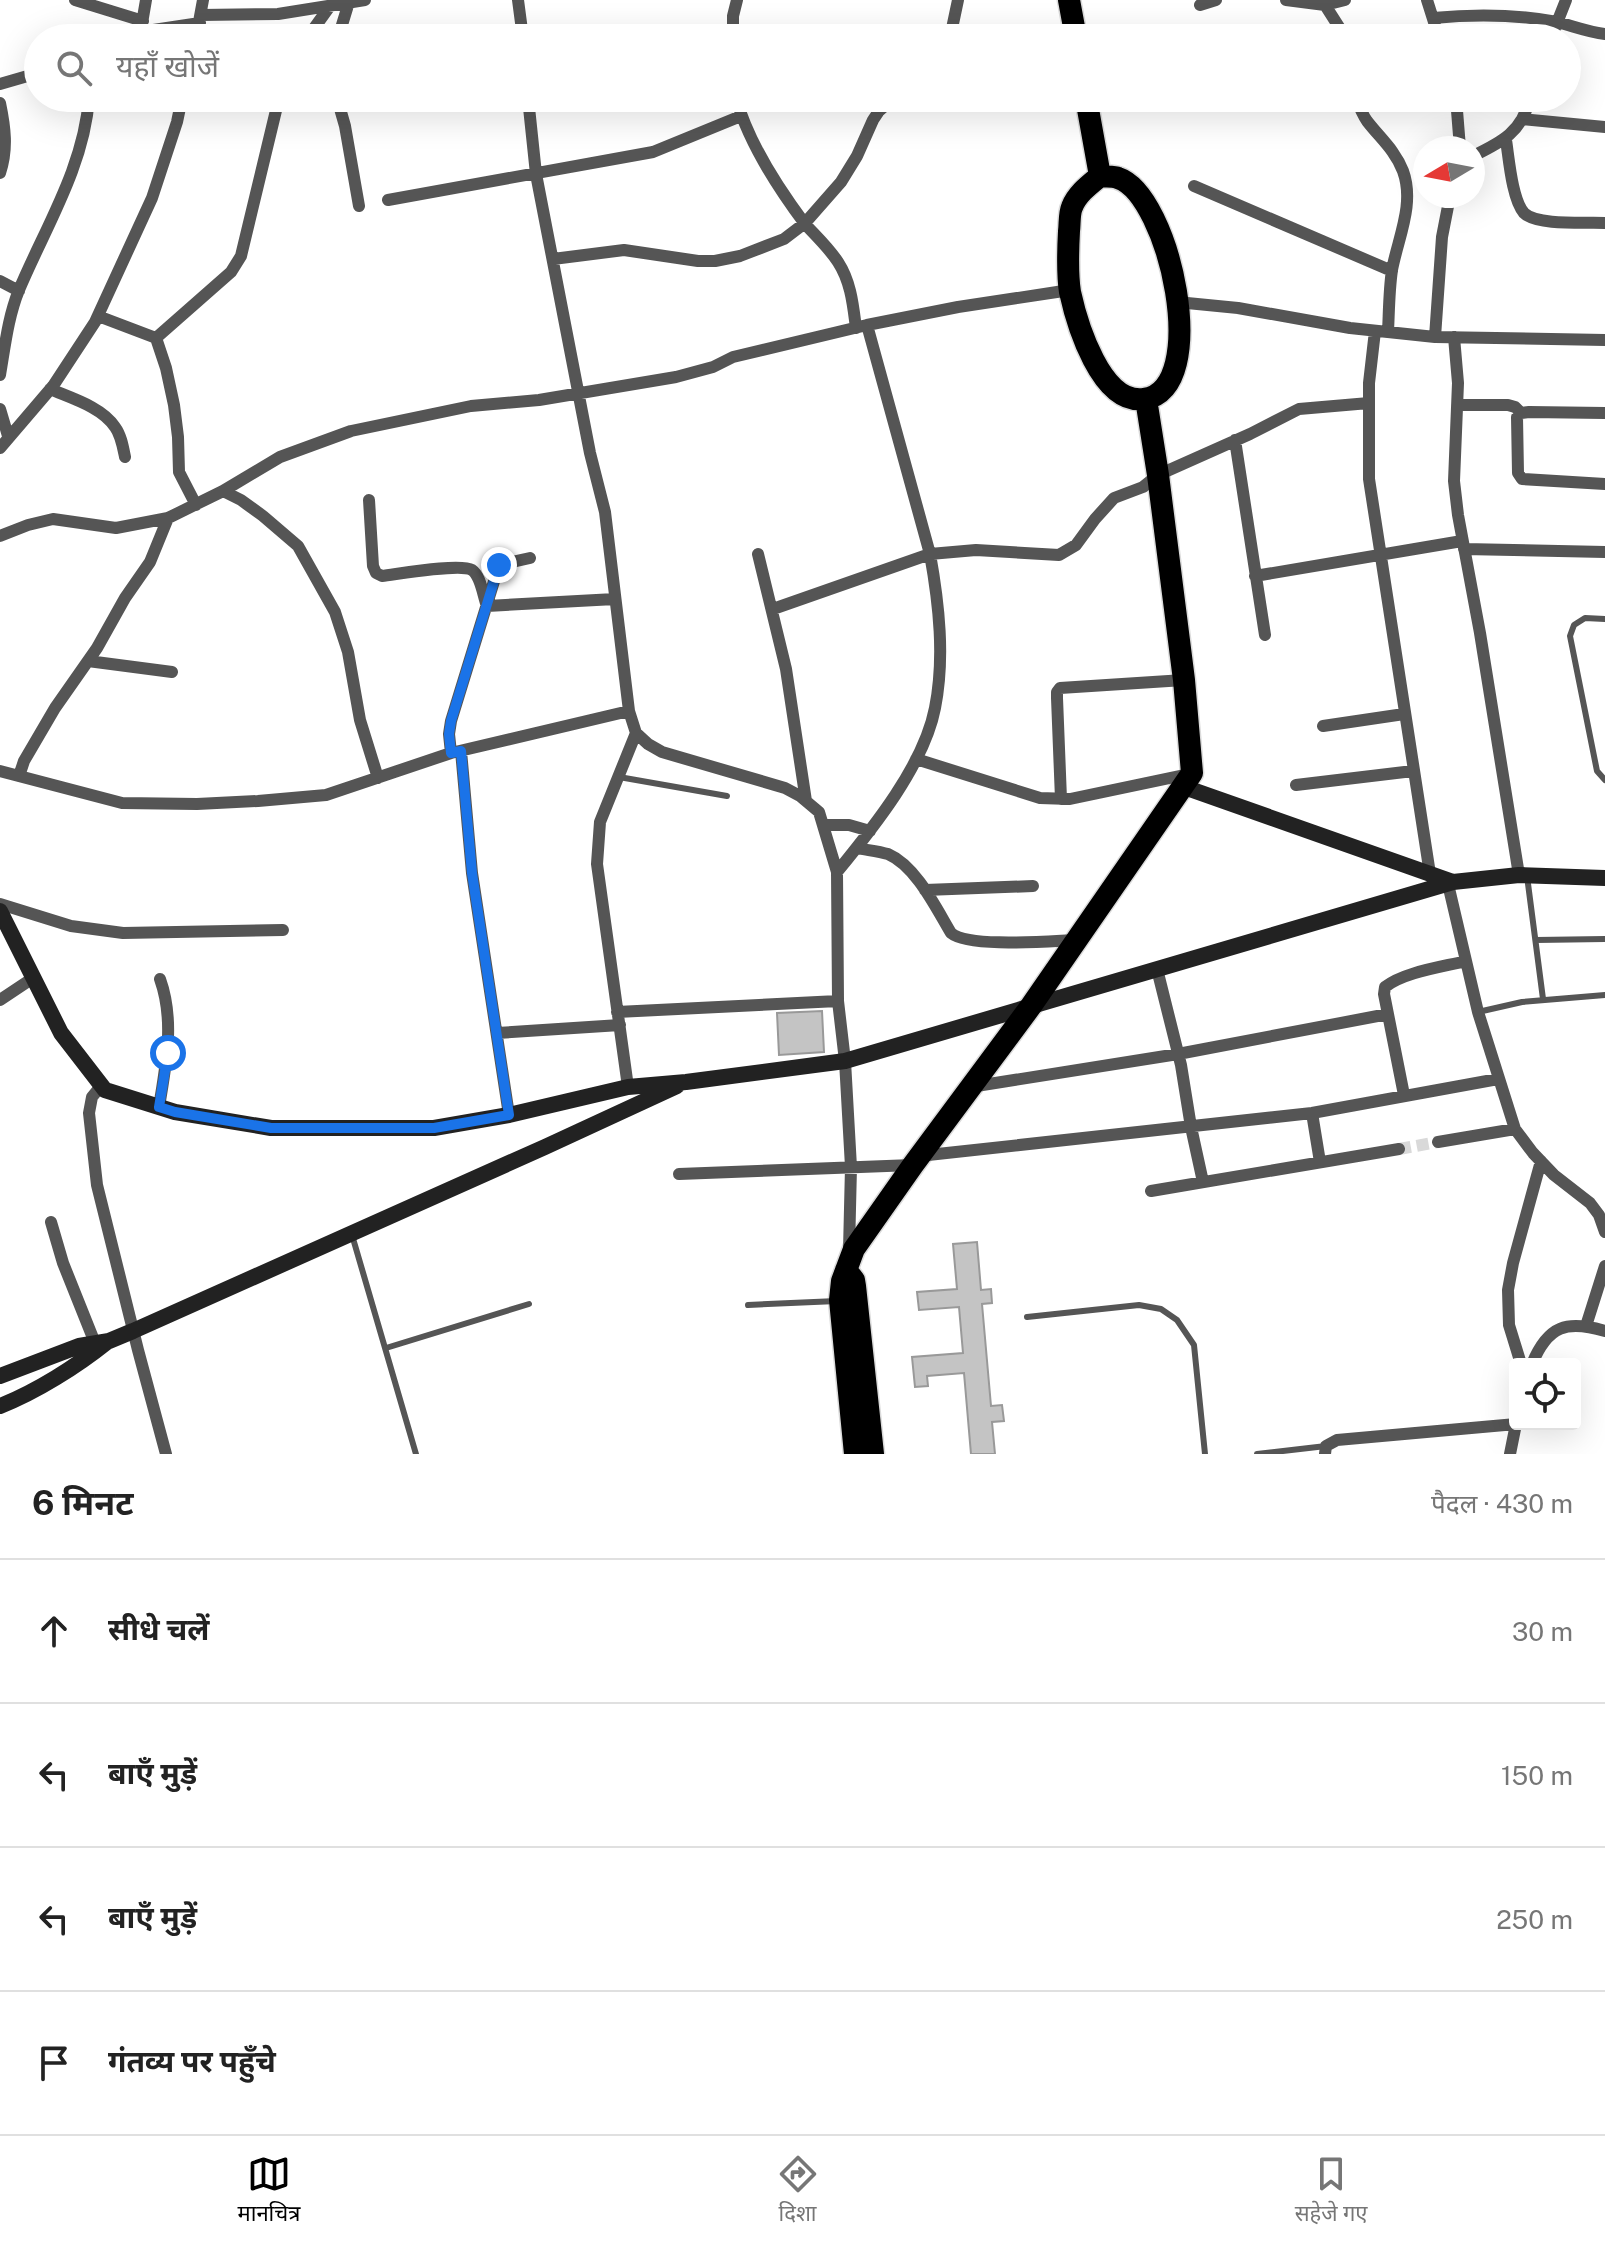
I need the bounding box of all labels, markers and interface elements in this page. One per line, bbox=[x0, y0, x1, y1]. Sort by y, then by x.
search box bbox=[24, 24, 1581, 112]
icon: search bbox=[52, 46, 96, 90]
text: यहाँ खोजें bbox=[116, 48, 219, 84]
north arrow bbox=[1413, 136, 1485, 208]
route end bbox=[481, 547, 517, 583]
route start bbox=[150, 1035, 186, 1071]
map controls bbox=[1509, 1358, 1581, 1430]
button: locate bbox=[1509, 1358, 1581, 1430]
text: 6 मिनट bbox=[32, 1483, 134, 1523]
text: पैदल · 430 m bbox=[1431, 1488, 1573, 1519]
icon: ahead bbox=[32, 1609, 76, 1653]
text: सीधे चलें bbox=[108, 1611, 209, 1647]
text: 30 m bbox=[1512, 1616, 1573, 1647]
icon: left bbox=[32, 1753, 76, 1797]
text: बाएँ मुड़ें bbox=[108, 1755, 197, 1791]
text: 150 m bbox=[1501, 1760, 1573, 1791]
icon: left bbox=[32, 1897, 76, 1941]
text: बाएँ मुड़ें bbox=[108, 1899, 197, 1935]
text: 250 m bbox=[1496, 1904, 1573, 1935]
icon: arrive bbox=[32, 2041, 76, 2085]
text: गंतव्य पर पहुँचे bbox=[108, 2043, 276, 2079]
tab: मानचित्र bbox=[238, 2152, 300, 2230]
tab: दिशा bbox=[776, 2152, 820, 2230]
tab: सहेजे गए bbox=[1295, 2152, 1367, 2230]

